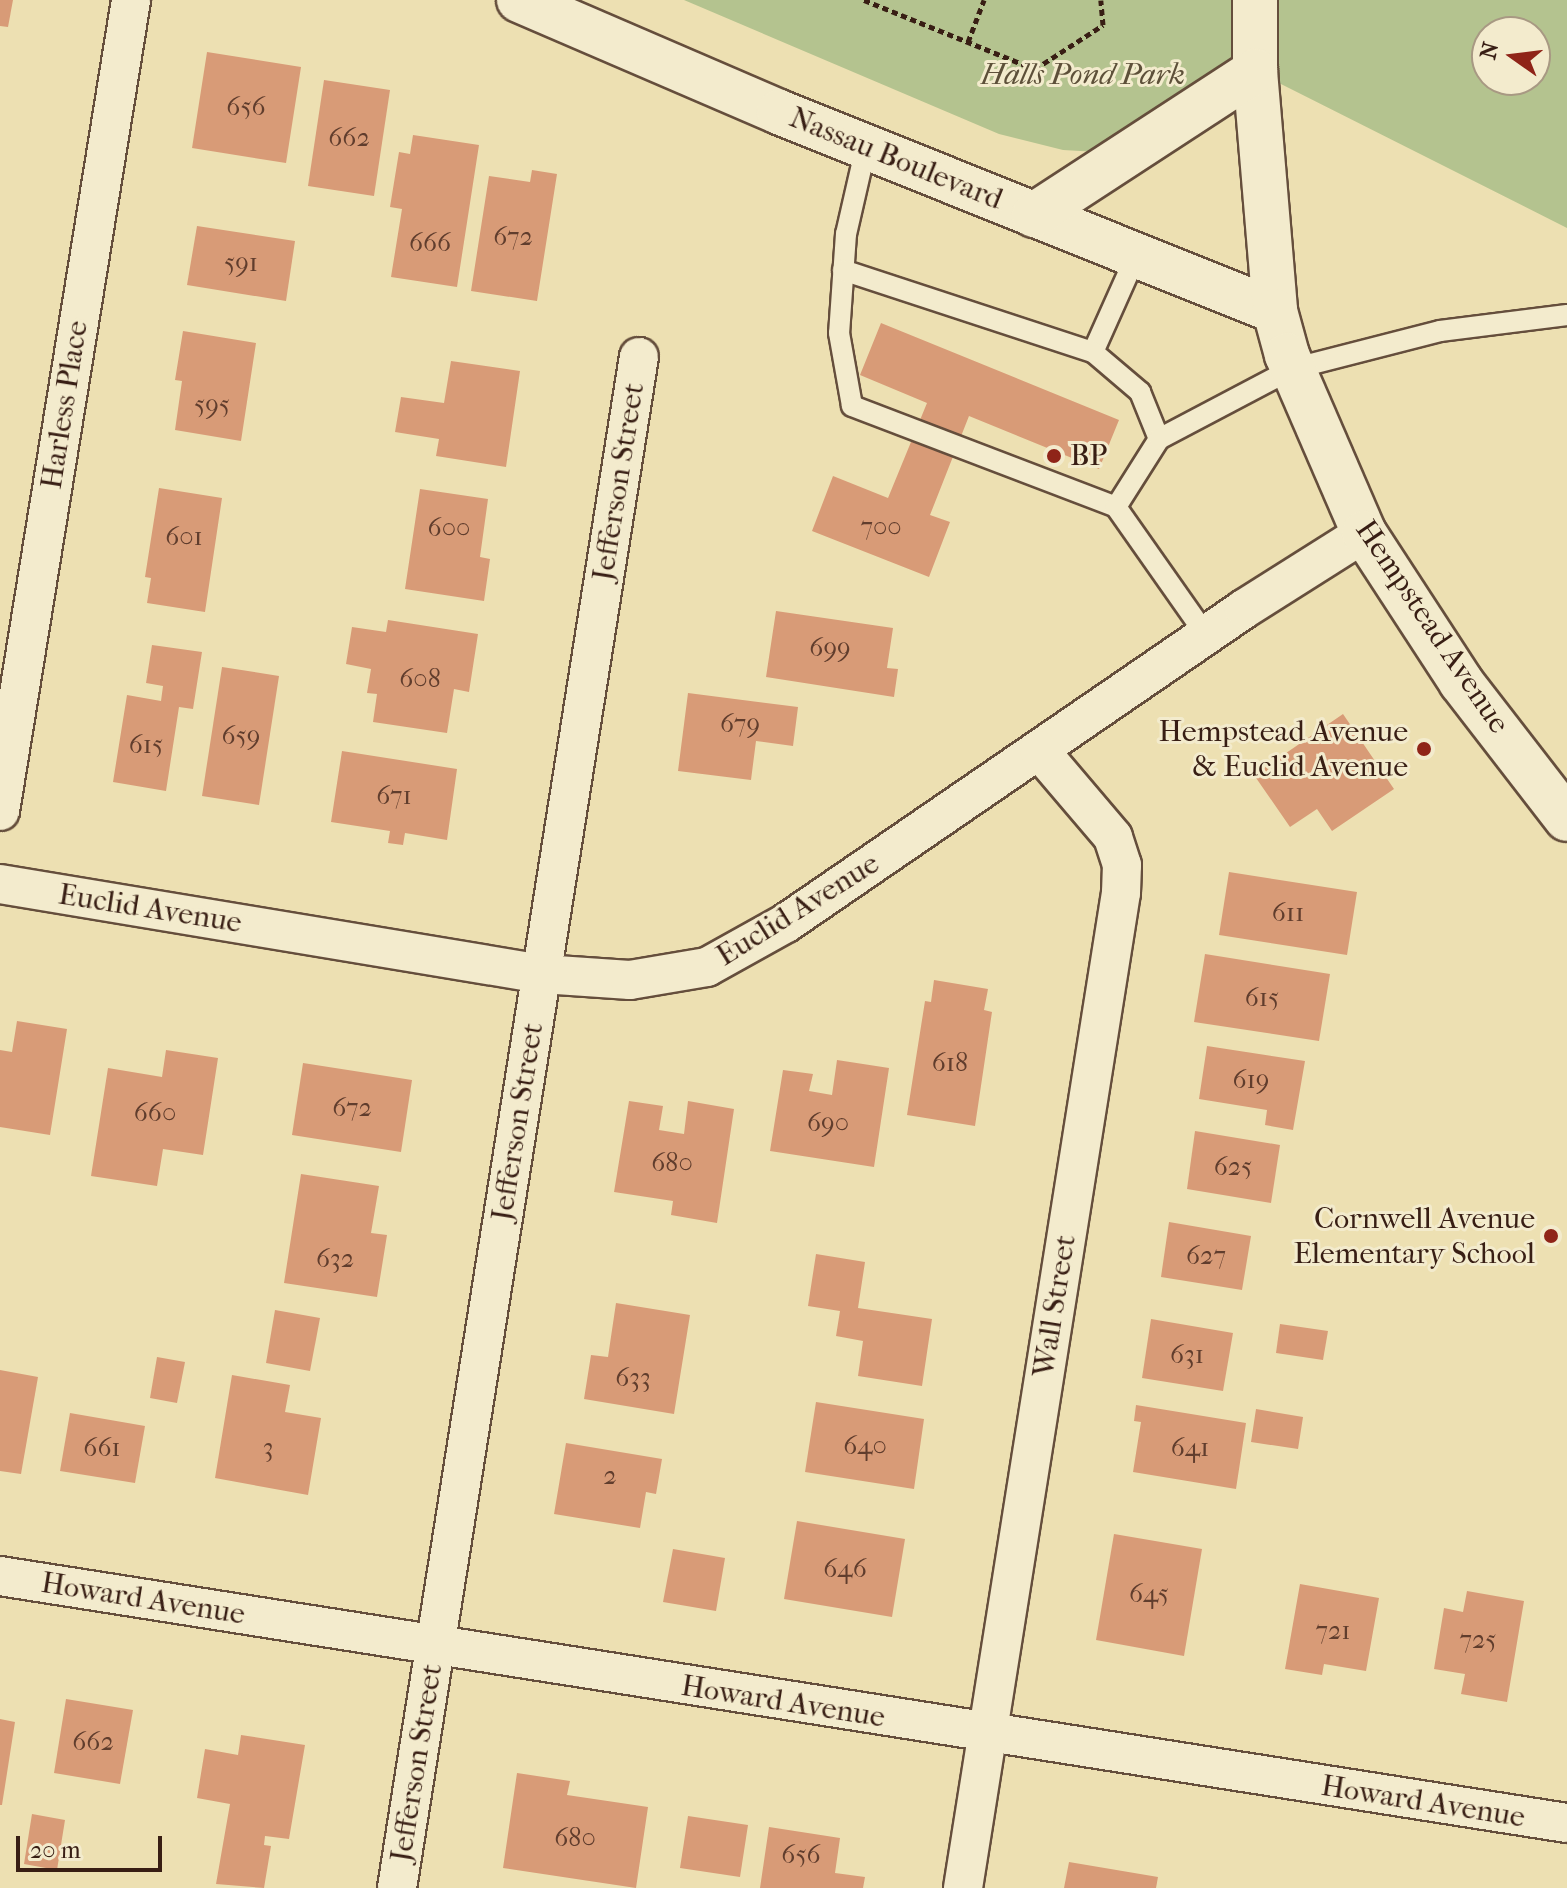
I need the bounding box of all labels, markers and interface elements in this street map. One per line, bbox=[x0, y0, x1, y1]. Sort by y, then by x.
north arrow bbox=[1471, 16, 1551, 96]
text: N bbox=[1475, 39, 1504, 62]
park label: Halls Pond Park bbox=[981, 57, 1185, 93]
house number: 656 bbox=[226, 91, 266, 123]
street label: Nassau Boulevard bbox=[784, 100, 1008, 218]
house number: 662 bbox=[328, 122, 370, 154]
house number: 672 bbox=[493, 221, 533, 253]
house number: 666 bbox=[409, 227, 451, 259]
house number: 591 bbox=[224, 247, 258, 279]
street label: Harless Place bbox=[34, 318, 96, 492]
street label: Jefferson Street bbox=[586, 380, 652, 584]
house number: 595 bbox=[194, 389, 230, 421]
place label: BP bbox=[1070, 438, 1107, 474]
marker: BP bbox=[1045, 447, 1063, 465]
house number: 700 bbox=[860, 511, 902, 543]
house number: 600 bbox=[428, 512, 470, 544]
street label: Hempstead Avenue bbox=[1347, 514, 1517, 740]
house number: 601 bbox=[165, 521, 203, 553]
house number: 699 bbox=[809, 632, 851, 664]
house number: 608 bbox=[399, 663, 441, 695]
house number: 679 bbox=[720, 708, 760, 740]
place label: Hempstead Avenue & Euclid Avenue bbox=[1158, 714, 1408, 784]
house number: 659 bbox=[222, 720, 260, 752]
house number: 615 bbox=[129, 729, 163, 761]
marker: Hempstead Avenue & Euclid Avenue bbox=[1415, 740, 1433, 758]
house number: 671 bbox=[376, 780, 412, 812]
street label: Euclid Avenue bbox=[710, 846, 886, 974]
street label: Euclid Avenue bbox=[56, 877, 244, 941]
house number: 611 bbox=[1272, 897, 1304, 929]
house number: 615 bbox=[1245, 982, 1279, 1014]
street label: Jefferson Street bbox=[485, 1020, 551, 1224]
house number: 618 bbox=[932, 1047, 968, 1079]
house number: 619 bbox=[1233, 1064, 1269, 1096]
house number: 672 bbox=[332, 1092, 372, 1124]
house number: 660 bbox=[134, 1097, 176, 1129]
house number: 690 bbox=[807, 1107, 849, 1139]
house number: 680 bbox=[651, 1147, 693, 1179]
house number: 625 bbox=[1214, 1151, 1252, 1183]
place label: Cornwell Avenue Elementary School bbox=[1293, 1201, 1535, 1272]
marker: Cornwell Avenue Elementary School bbox=[1542, 1227, 1560, 1245]
street label: Wall Street bbox=[1026, 1232, 1084, 1380]
house number: 627 bbox=[1186, 1240, 1226, 1272]
house number: 632 bbox=[316, 1243, 354, 1275]
house number: 631 bbox=[1170, 1339, 1204, 1371]
house number: 633 bbox=[615, 1362, 651, 1394]
house number: 640 bbox=[843, 1430, 887, 1462]
house number: 661 bbox=[83, 1432, 121, 1464]
house number: 3 bbox=[263, 1432, 273, 1464]
house number: 641 bbox=[1171, 1432, 1209, 1464]
house number: 2 bbox=[603, 1460, 617, 1492]
house number: 646 bbox=[823, 1553, 867, 1585]
street label: Howard Avenue bbox=[39, 1565, 247, 1633]
house number: 645 bbox=[1129, 1578, 1169, 1610]
house number: 721 bbox=[1315, 1615, 1351, 1647]
house number: 725 bbox=[1459, 1624, 1497, 1656]
street label: Jefferson Street bbox=[384, 1661, 450, 1865]
street label: Howard Avenue bbox=[679, 1668, 887, 1736]
house number: 662 bbox=[72, 1726, 114, 1758]
street label: Howard Avenue bbox=[1319, 1768, 1527, 1836]
scale bar bbox=[20, 1820, 166, 1870]
house number: 680 bbox=[554, 1822, 596, 1854]
text: 20 m bbox=[30, 1836, 81, 1864]
house number: 656 bbox=[781, 1839, 821, 1871]

